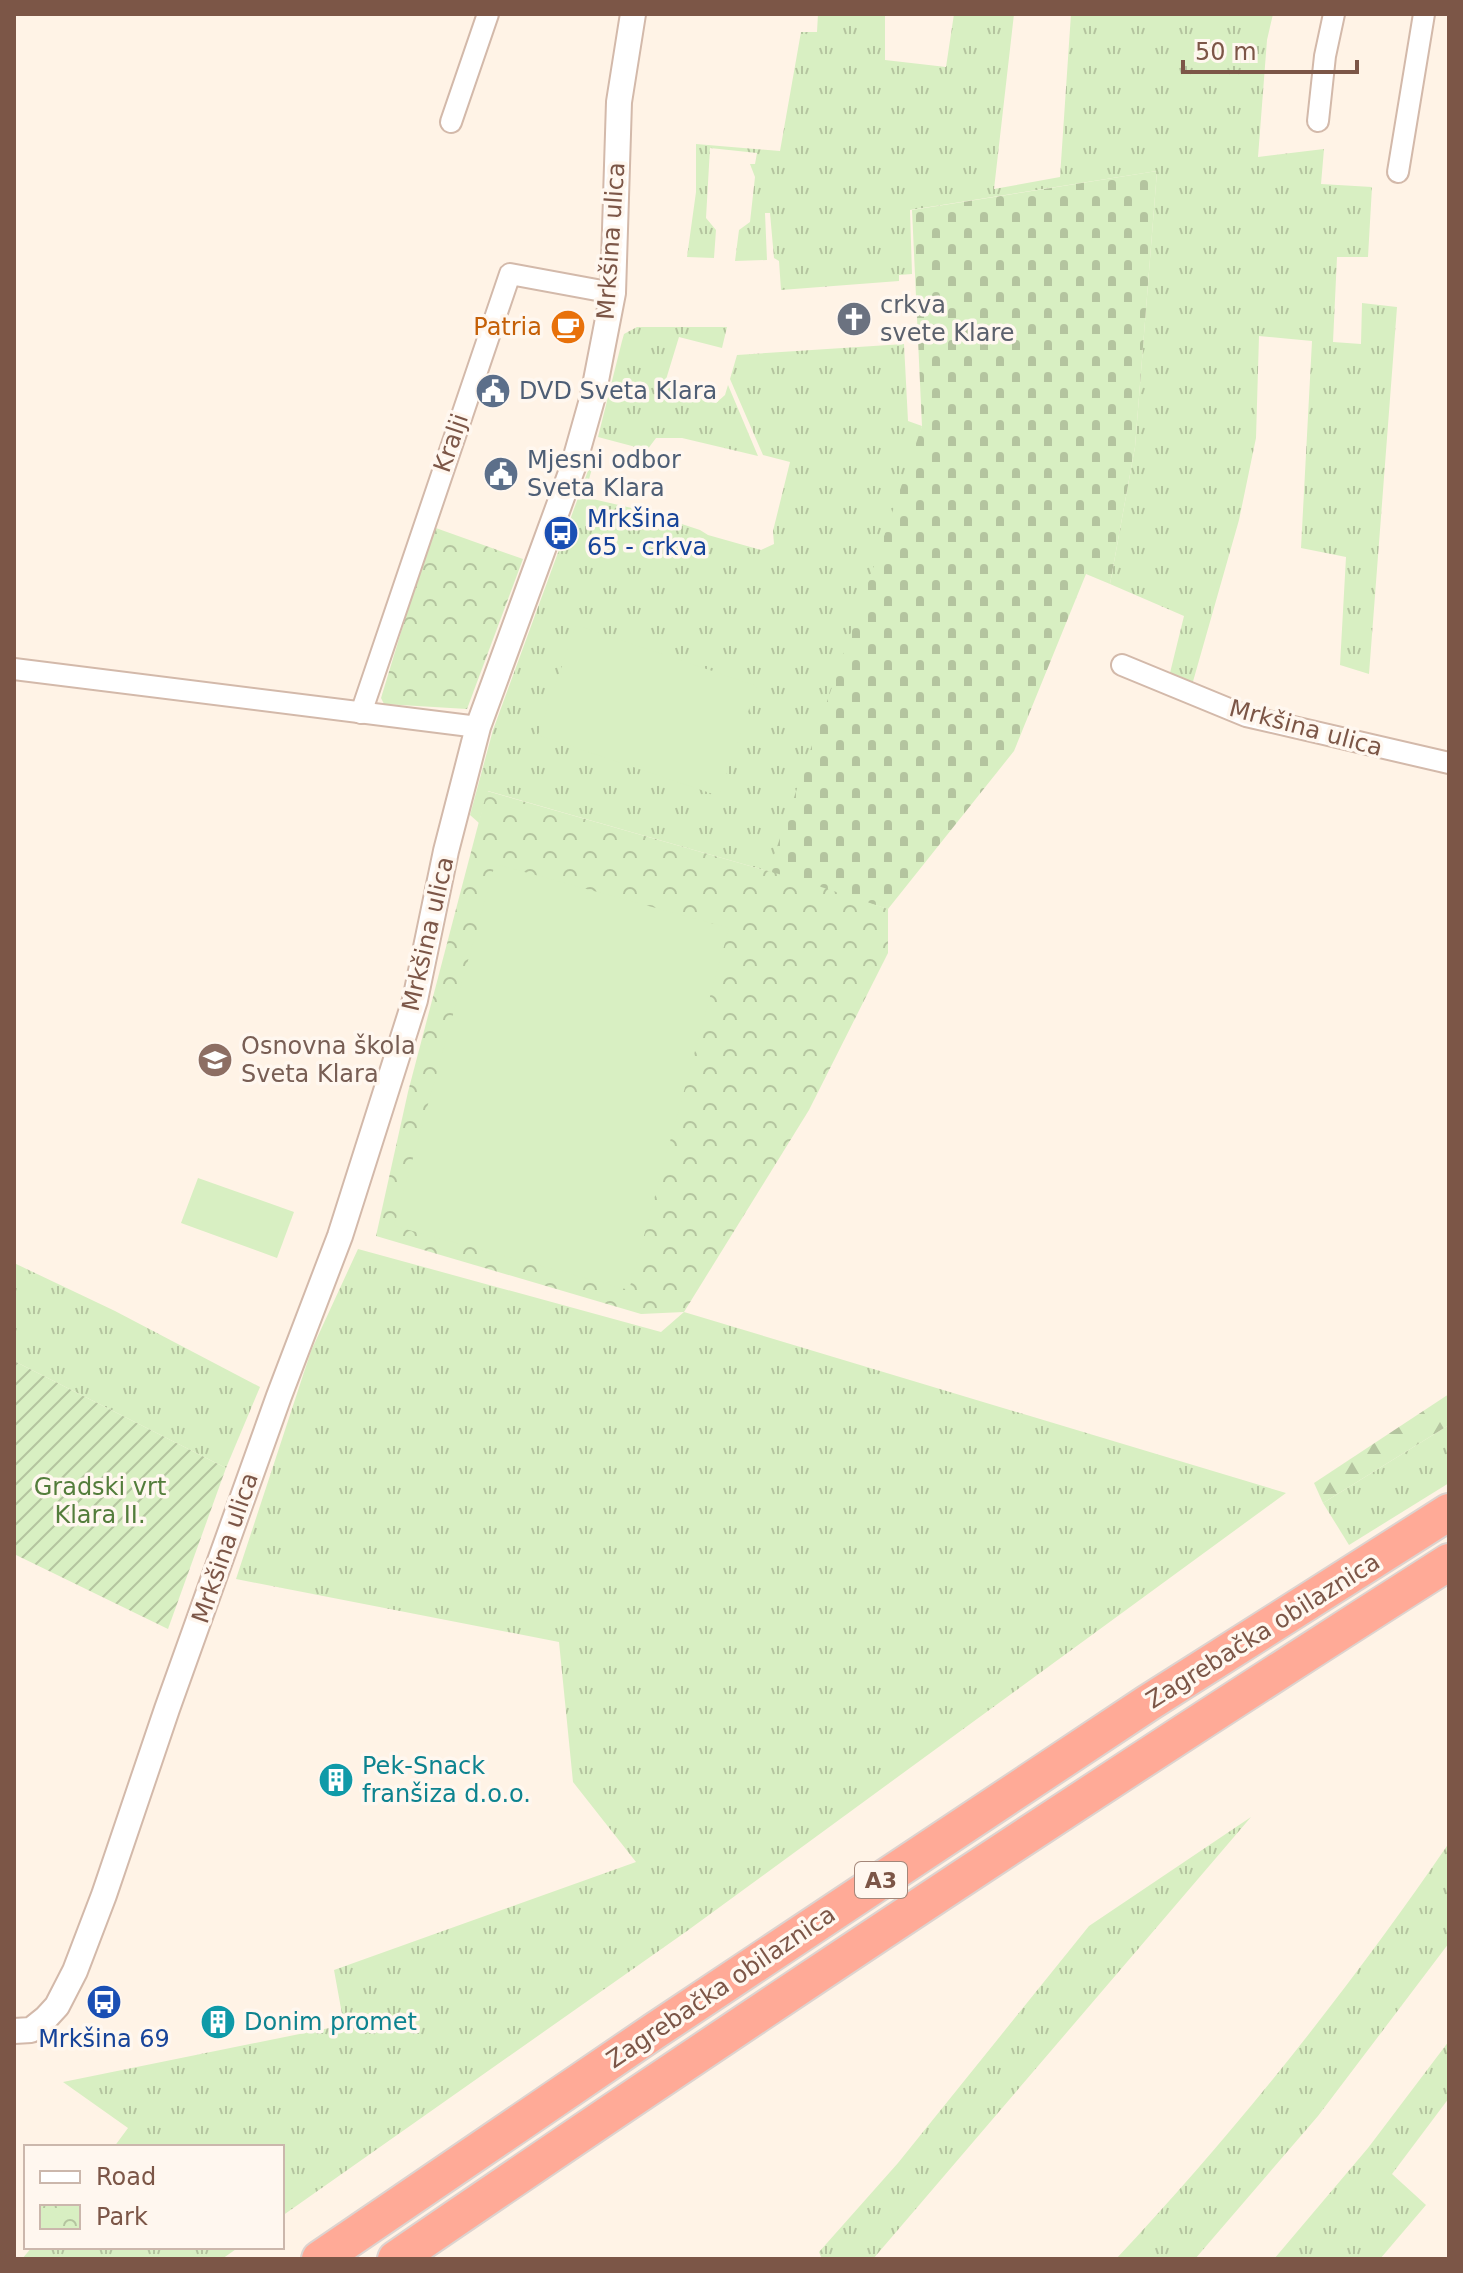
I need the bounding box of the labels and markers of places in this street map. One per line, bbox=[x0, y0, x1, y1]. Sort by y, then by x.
place label: crkva svete Klare bbox=[880, 291, 1015, 347]
church icon: crkva svete Klare bbox=[835, 300, 873, 338]
cafe icon: Patria bbox=[549, 308, 587, 346]
place label: Patria bbox=[473, 313, 542, 341]
public building icon: DVD Sveta Klara bbox=[474, 372, 512, 410]
place label: DVD Sveta Klara bbox=[519, 377, 717, 405]
place label: Mjesni odbor Sveta Klara bbox=[527, 446, 681, 502]
public building icon: Mjesni odbor Sveta Klara bbox=[482, 455, 520, 493]
place label: Mrkšina 65 - crkva bbox=[587, 505, 707, 561]
bus stop icon: Mrkšina 65 - crkva bbox=[542, 514, 580, 552]
place label: Osnovna škola Sveta Klara bbox=[241, 1032, 416, 1088]
school or university icon: Osnovna škola Sveta Klara bbox=[196, 1041, 234, 1079]
place label: Pek-Snack franšiza d.o.o. bbox=[362, 1752, 531, 1808]
building icon: Pek-Snack franšiza d.o.o. bbox=[317, 1761, 355, 1799]
bus stop icon: Mrkšina 69 bbox=[85, 1983, 123, 2021]
building icon: Donim promet bbox=[199, 2003, 237, 2041]
place label: Donim promet bbox=[244, 2008, 417, 2036]
place label: Mrkšina 69 bbox=[38, 2025, 170, 2053]

